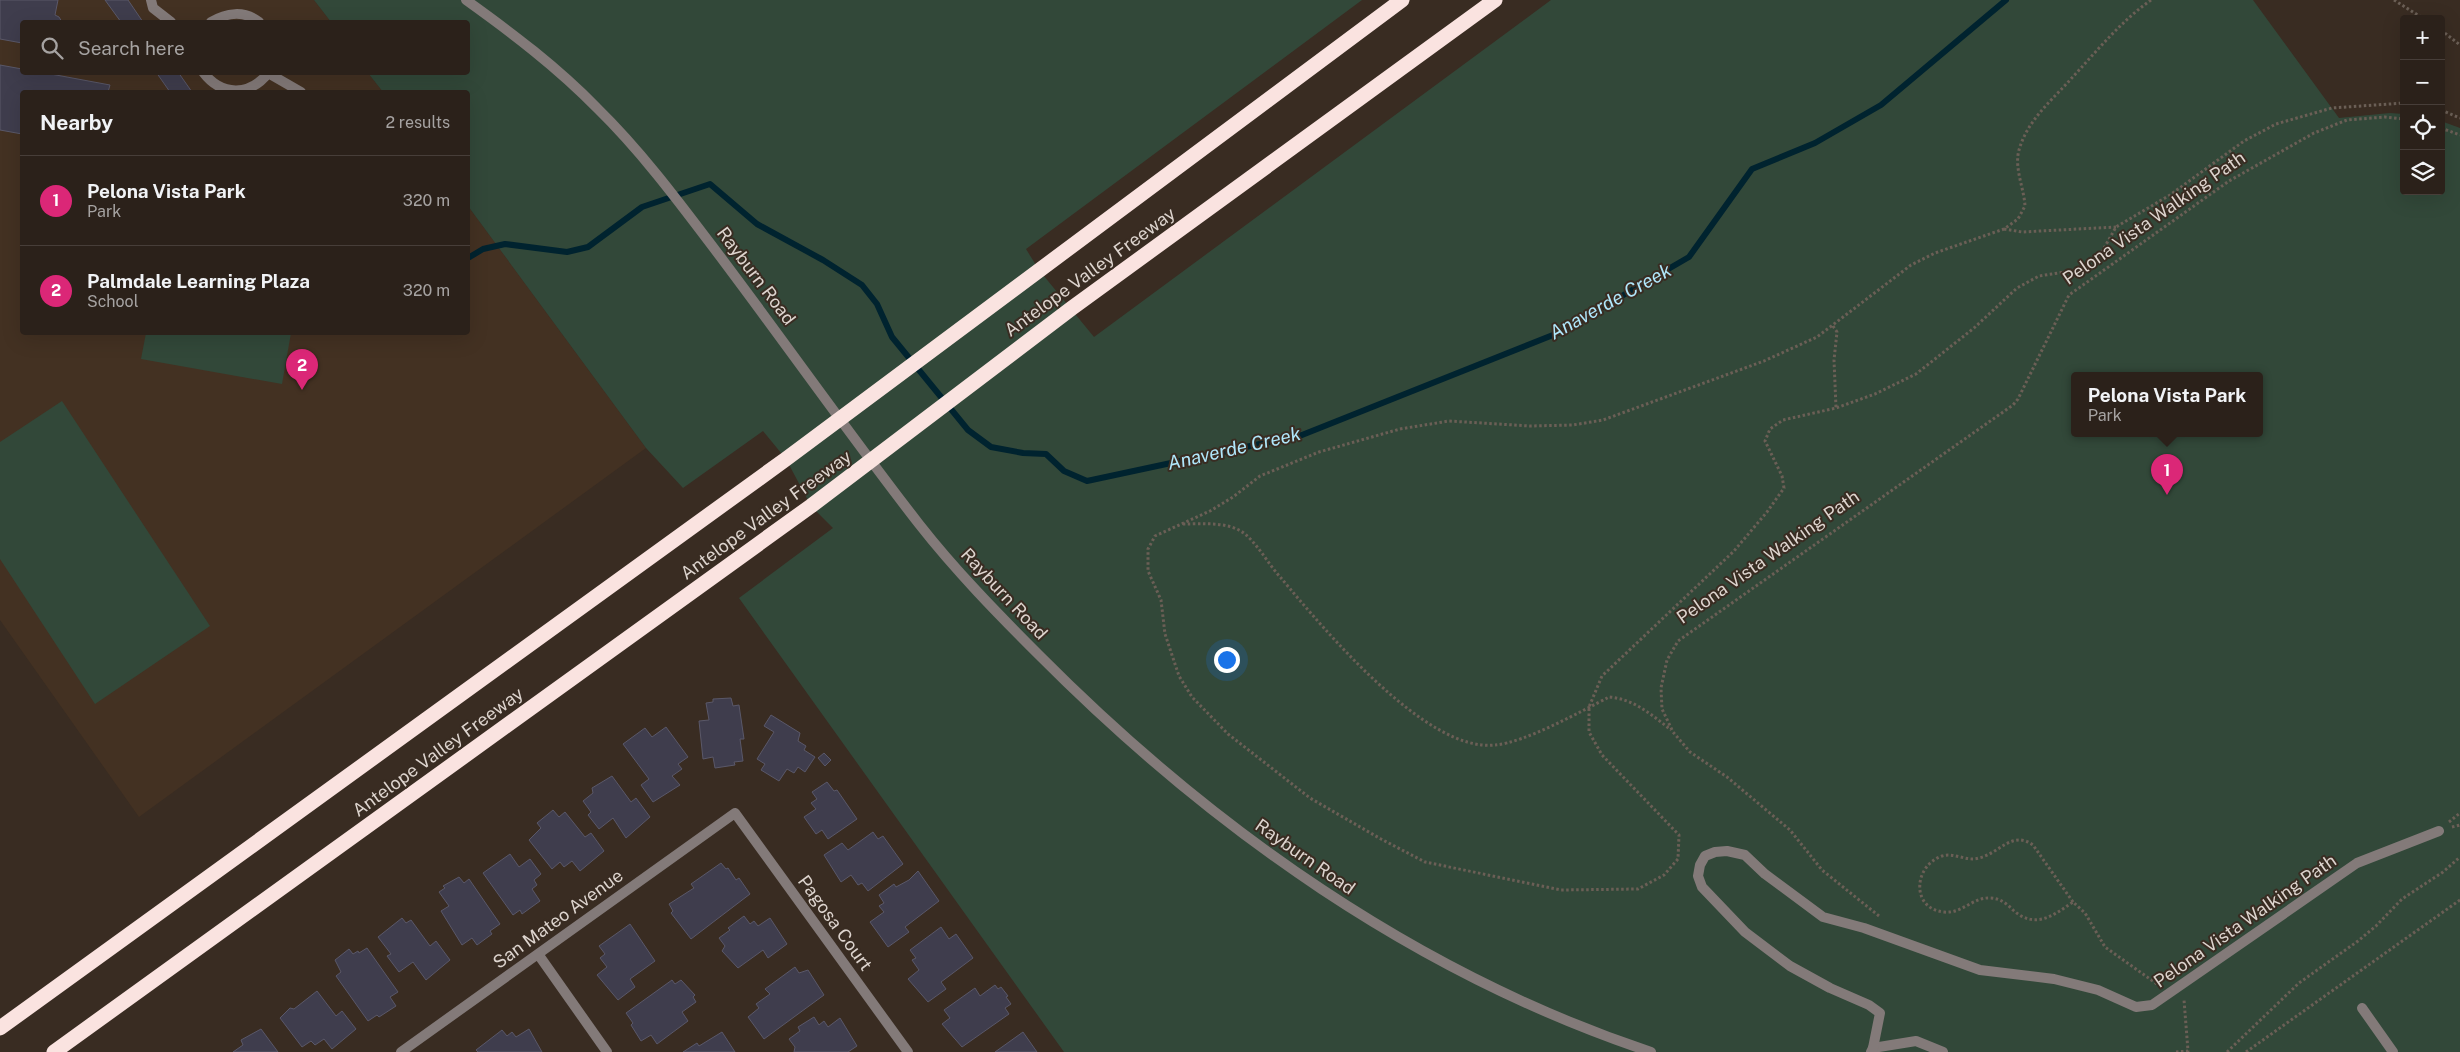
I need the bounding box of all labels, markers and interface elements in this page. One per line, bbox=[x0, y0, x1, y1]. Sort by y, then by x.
map controls bbox=[2400, 15, 2445, 195]
button: + bbox=[2400, 15, 2445, 60]
search box bbox=[20, 20, 470, 75]
icon: search bbox=[38, 34, 66, 62]
text: Search here bbox=[78, 37, 185, 59]
button: − bbox=[2400, 60, 2445, 105]
button: locate bbox=[2400, 105, 2445, 150]
text: Nearby bbox=[40, 110, 113, 135]
text: 2 results bbox=[385, 113, 450, 132]
street label: Pelona Vista Walking Path bbox=[2058, 147, 2249, 289]
button: layers bbox=[2400, 150, 2445, 195]
text: Pelona Vista Park bbox=[87, 180, 246, 202]
text: 1 bbox=[53, 191, 59, 210]
text: 320 m bbox=[403, 191, 450, 210]
text: Park bbox=[87, 202, 121, 221]
street label: Antelope Valley Freeway bbox=[1000, 202, 1180, 341]
street label: Rayburn Road bbox=[713, 223, 800, 329]
water label: Anaverde Creek bbox=[1545, 258, 1675, 344]
text: Palmdale Learning Plaza bbox=[87, 270, 310, 292]
text: 2 bbox=[51, 281, 61, 300]
text: 320 m bbox=[403, 281, 450, 300]
text: School bbox=[87, 292, 138, 311]
pin: 2 bbox=[286, 349, 318, 390]
popup bbox=[2071, 372, 2263, 437]
text: Pelona Vista Park bbox=[2088, 384, 2246, 406]
text: Park bbox=[2088, 406, 2122, 425]
water label: Anaverde Creek bbox=[1165, 422, 1303, 474]
street label: Antelope Valley Freeway bbox=[676, 445, 856, 584]
pin: 1 bbox=[2151, 454, 2183, 495]
street label: Pelona Vista Walking Path bbox=[1672, 486, 1863, 628]
street label: Rayburn Road bbox=[957, 544, 1052, 644]
your location bbox=[1214, 647, 1240, 673]
street label: Antelope Valley Freeway bbox=[348, 682, 528, 821]
street label: Rayburn Road bbox=[1251, 814, 1359, 899]
street label: Pelona Vista Walking Path bbox=[2149, 850, 2340, 992]
street label: San Mateo Avenue bbox=[489, 864, 627, 973]
street label: Pagosa Court bbox=[794, 871, 877, 974]

